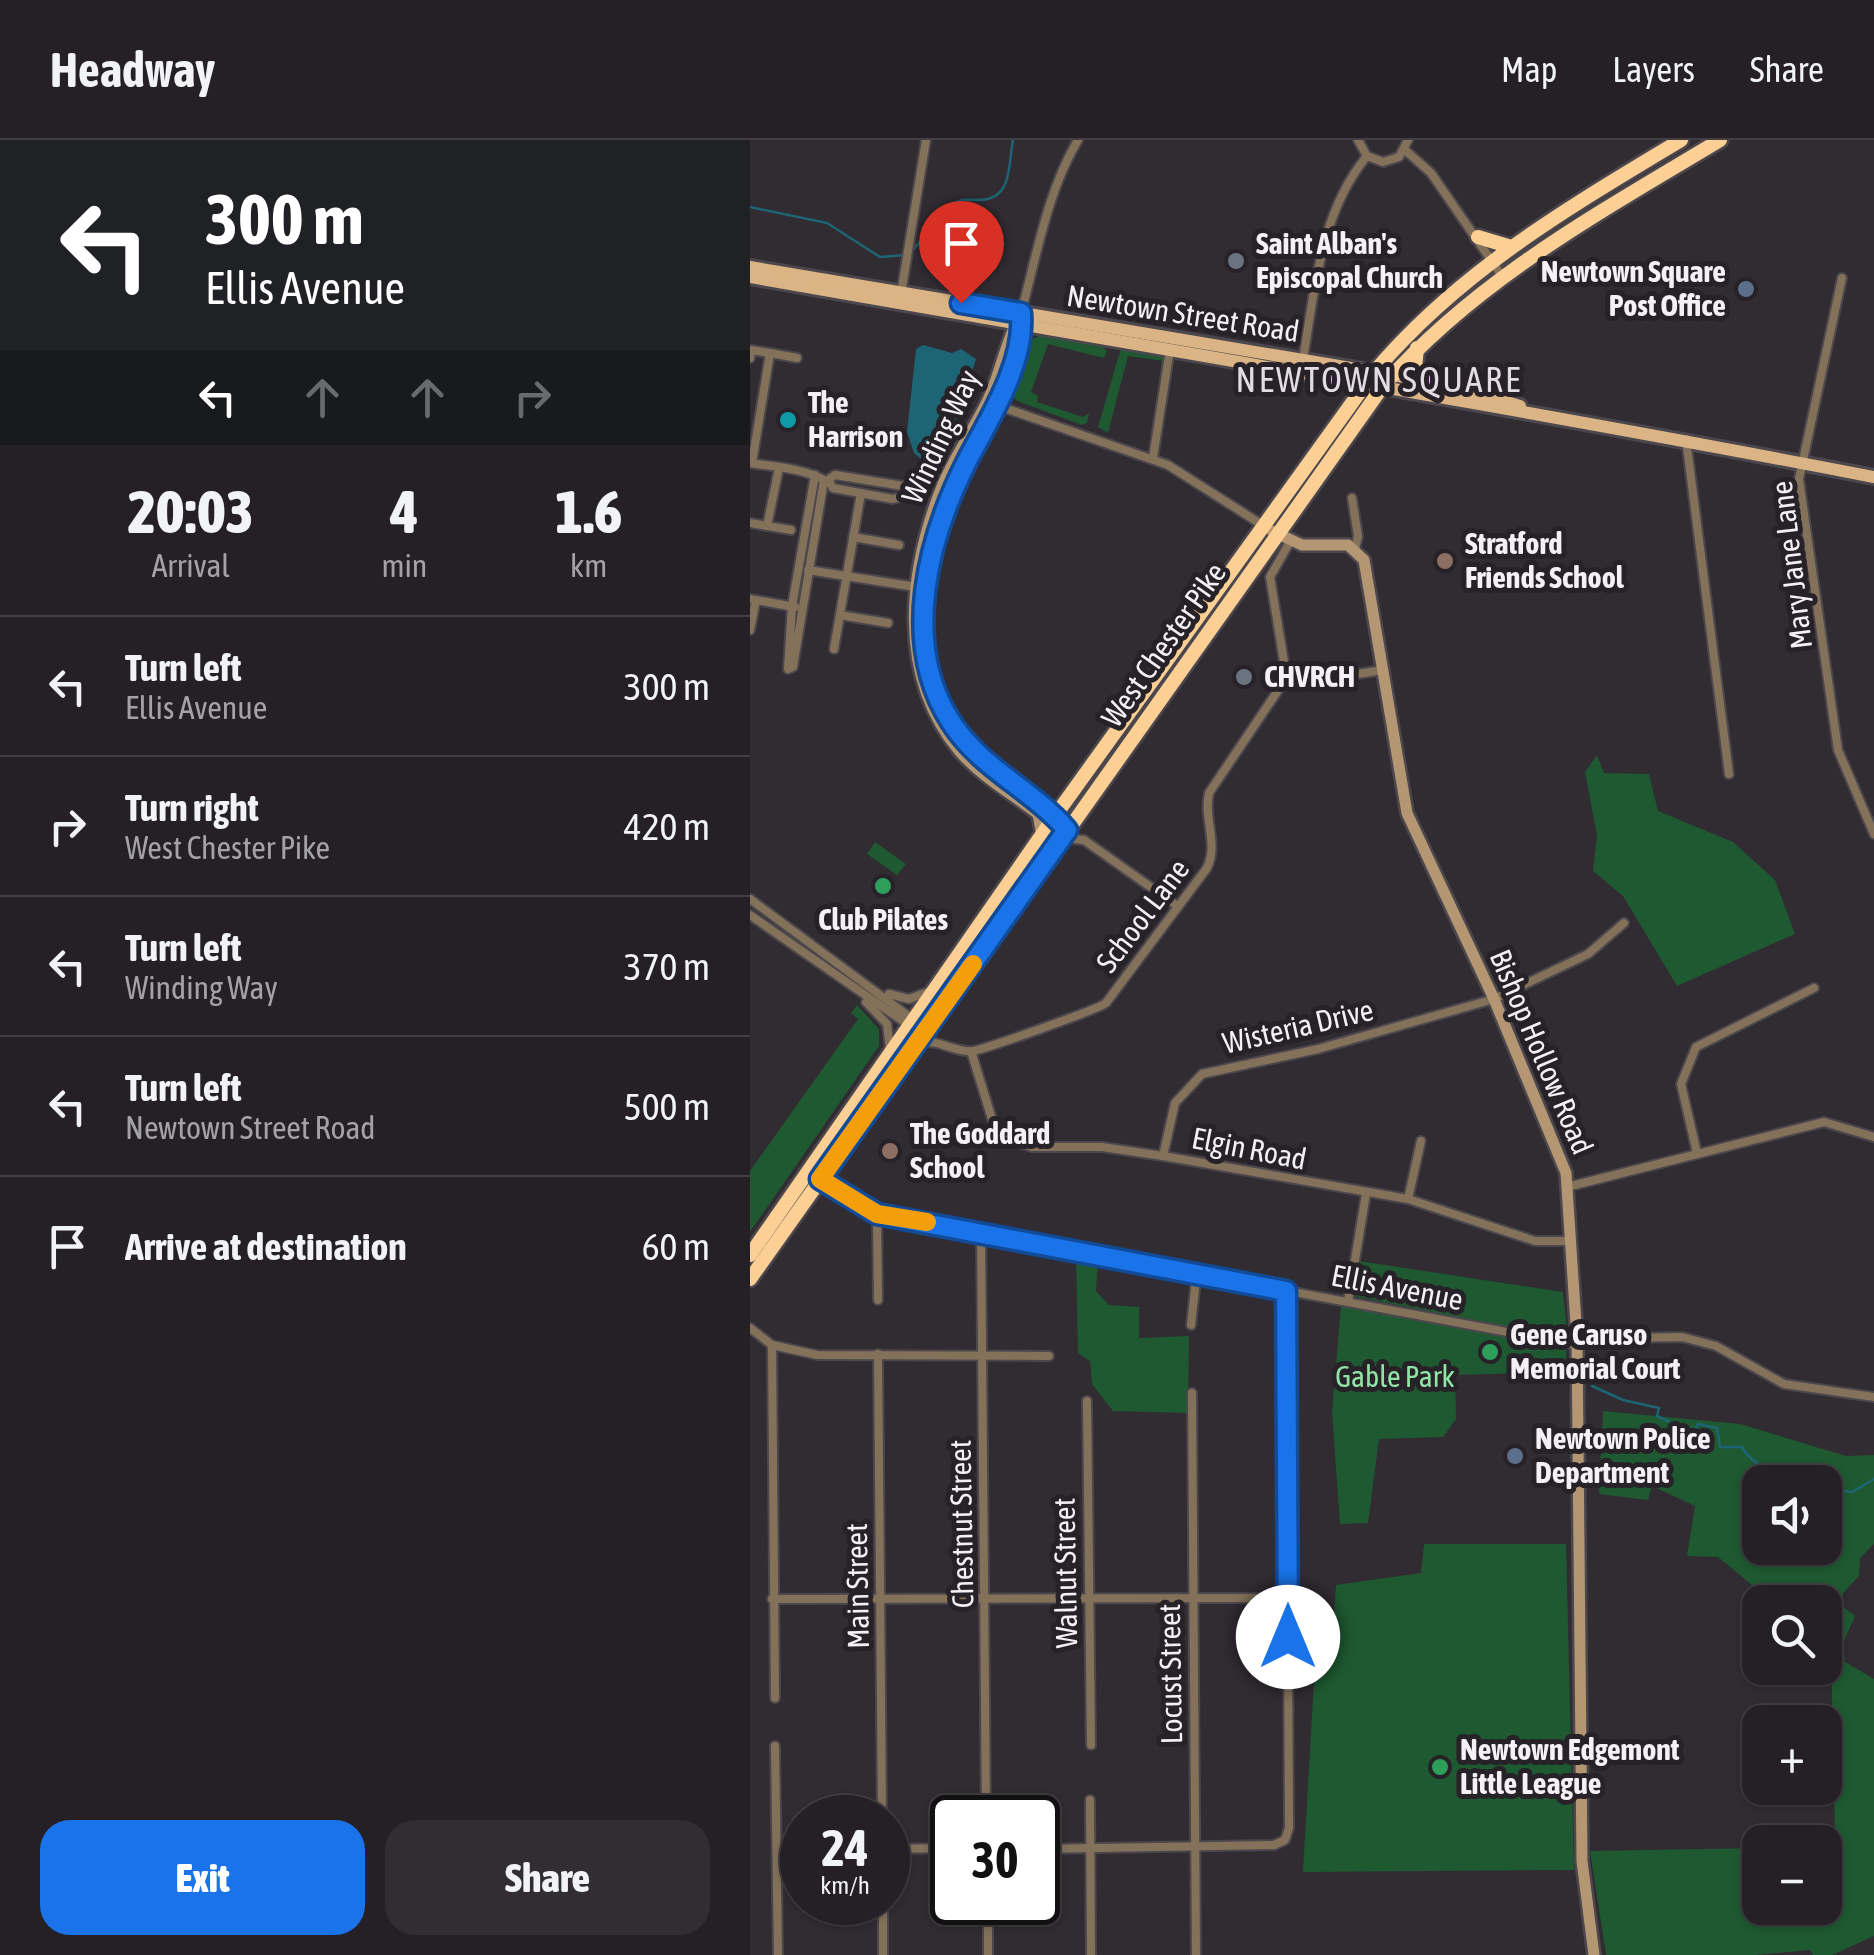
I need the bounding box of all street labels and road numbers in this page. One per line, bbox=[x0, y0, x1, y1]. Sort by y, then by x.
street label: Newtown Street Road bbox=[1065, 278, 1302, 348]
street label: Winding Way bbox=[894, 365, 986, 509]
street label: Mary Jane Lane bbox=[1764, 479, 1818, 651]
street label: West Chester Pike bbox=[1094, 556, 1232, 733]
street label: School Lane bbox=[1089, 852, 1196, 978]
street label: Bishop Hollow Road bbox=[1484, 944, 1600, 1159]
street label: Wisteria Drive bbox=[1219, 992, 1376, 1060]
street label: Elgin Road bbox=[1189, 1120, 1309, 1176]
street label: Ellis Avenue bbox=[1329, 1258, 1466, 1316]
street label: Chestnut Street bbox=[943, 1439, 979, 1609]
street label: Walnut Street bbox=[1047, 1498, 1083, 1648]
street label: Main Street bbox=[839, 1523, 875, 1649]
street label: Locust Street bbox=[1152, 1603, 1188, 1745]

